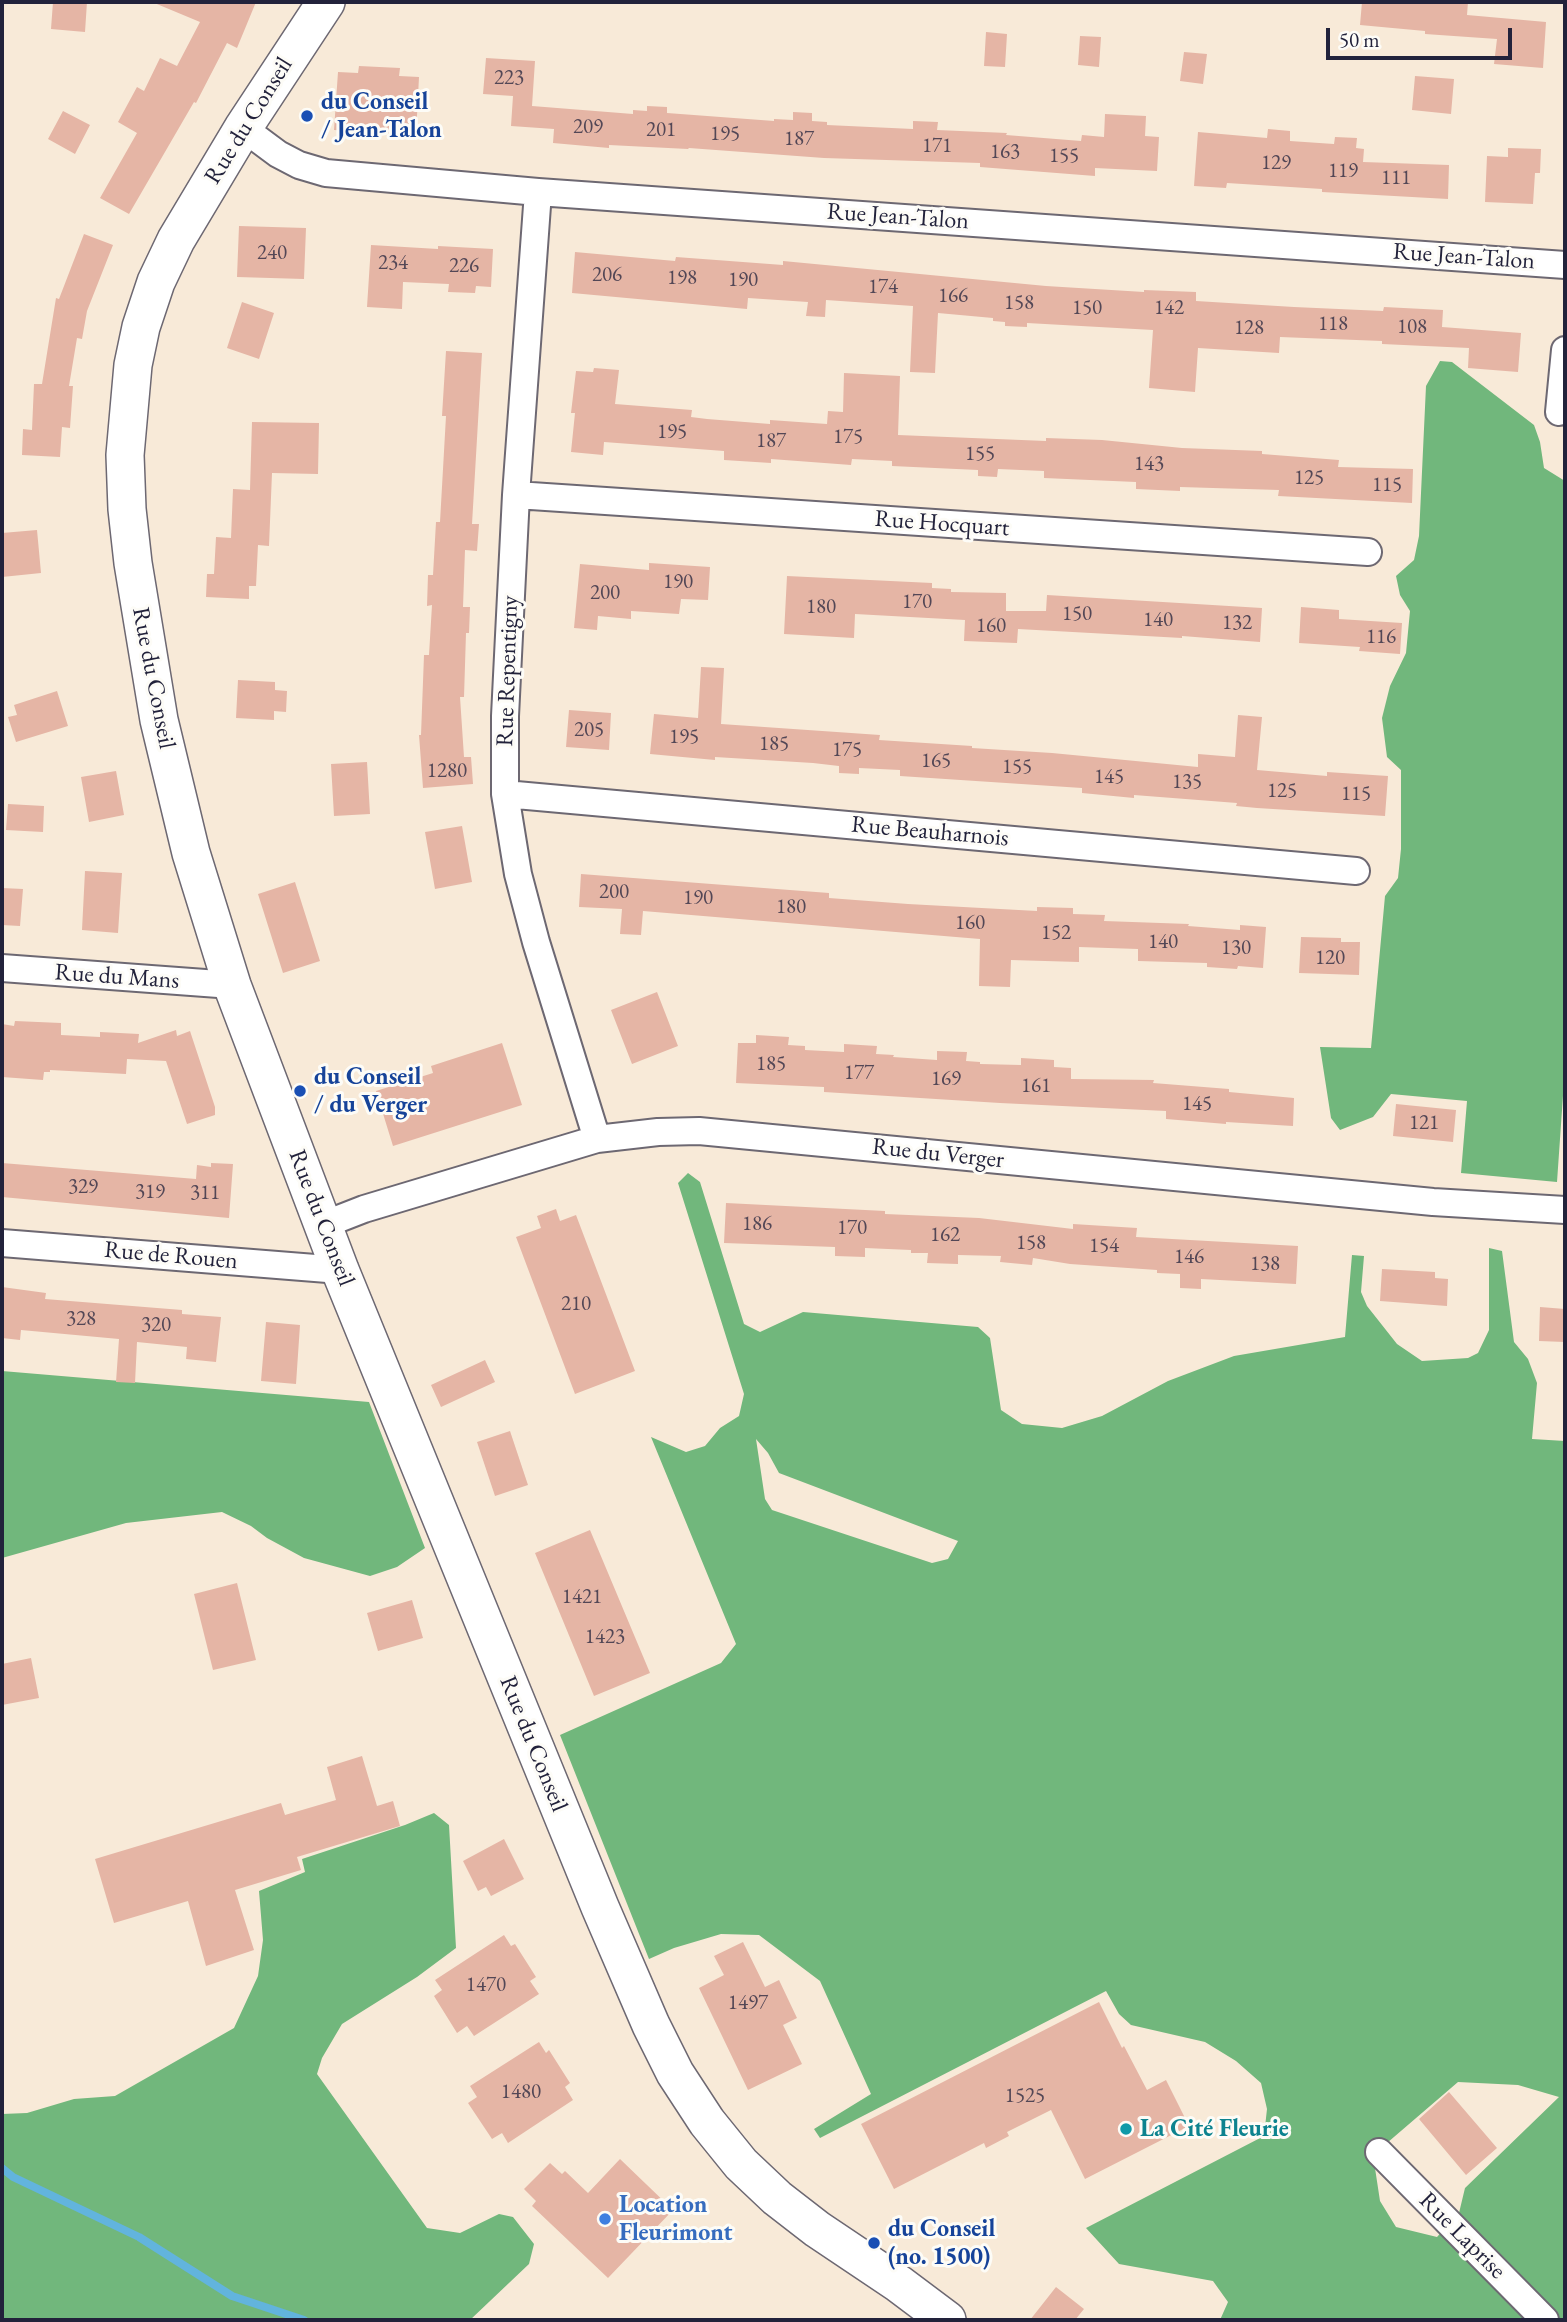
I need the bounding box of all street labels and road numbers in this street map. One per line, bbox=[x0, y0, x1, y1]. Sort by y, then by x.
street label: Rue du Conseil bbox=[199, 52, 299, 190]
street label: Rue Jean-Talon bbox=[826, 198, 970, 236]
street label: Rue Jean-Talon bbox=[1392, 238, 1536, 276]
street label: Rue Hocquart bbox=[874, 505, 1010, 543]
street label: Rue Repentigny bbox=[491, 595, 525, 747]
street label: Rue du Conseil bbox=[125, 605, 181, 751]
street label: Rue Beauharnois bbox=[850, 811, 1010, 853]
street label: Rue du Mans bbox=[54, 958, 180, 996]
street label: Rue du Verger bbox=[871, 1133, 1005, 1175]
street label: Rue du Conseil bbox=[282, 1146, 360, 1290]
street label: Rue de Rouen bbox=[103, 1236, 239, 1276]
street label: Rue du Conseil bbox=[493, 1672, 573, 1816]
street label: Rue Laprise bbox=[1413, 2187, 1511, 2285]

